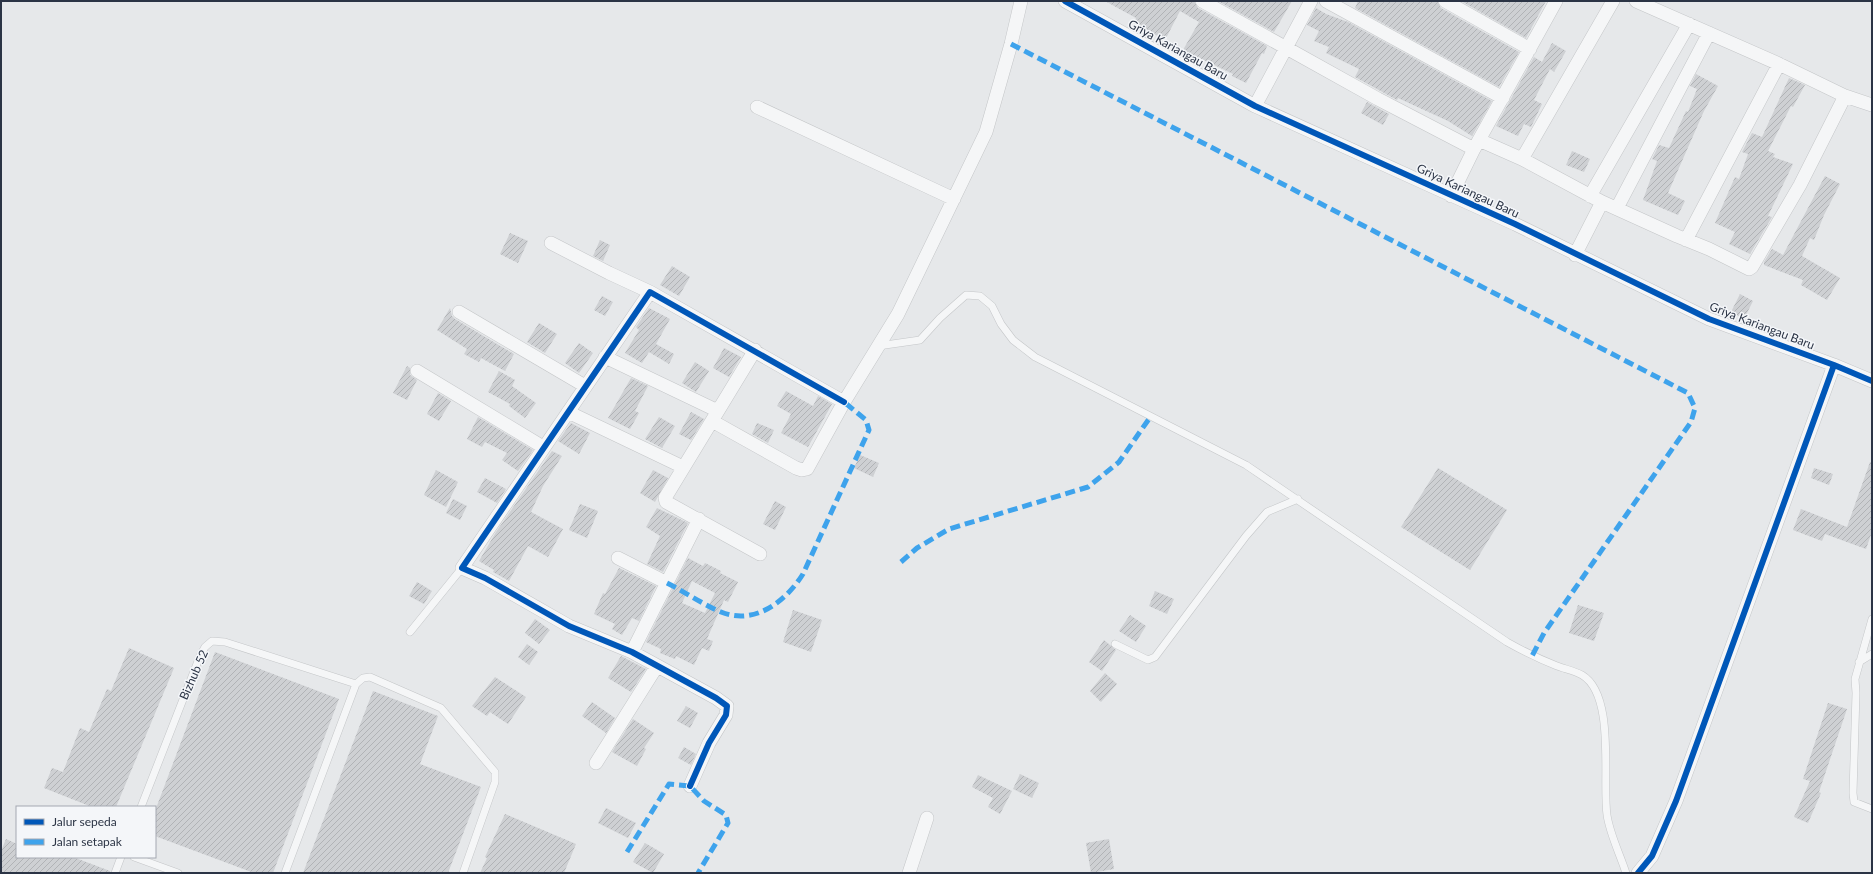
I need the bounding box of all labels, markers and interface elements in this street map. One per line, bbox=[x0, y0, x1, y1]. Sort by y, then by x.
street label: Griya Kariangau Baru bbox=[1126, 16, 1231, 83]
street label: Griya Kariangau Baru bbox=[1415, 160, 1522, 221]
street label: Griya Kariangau Baru bbox=[1707, 299, 1817, 353]
street label: Bizhub 52 bbox=[176, 647, 211, 702]
legend bbox=[16, 806, 156, 858]
text: Jalur sepeda bbox=[52, 814, 117, 829]
text: Jalan setapak bbox=[52, 834, 123, 849]

